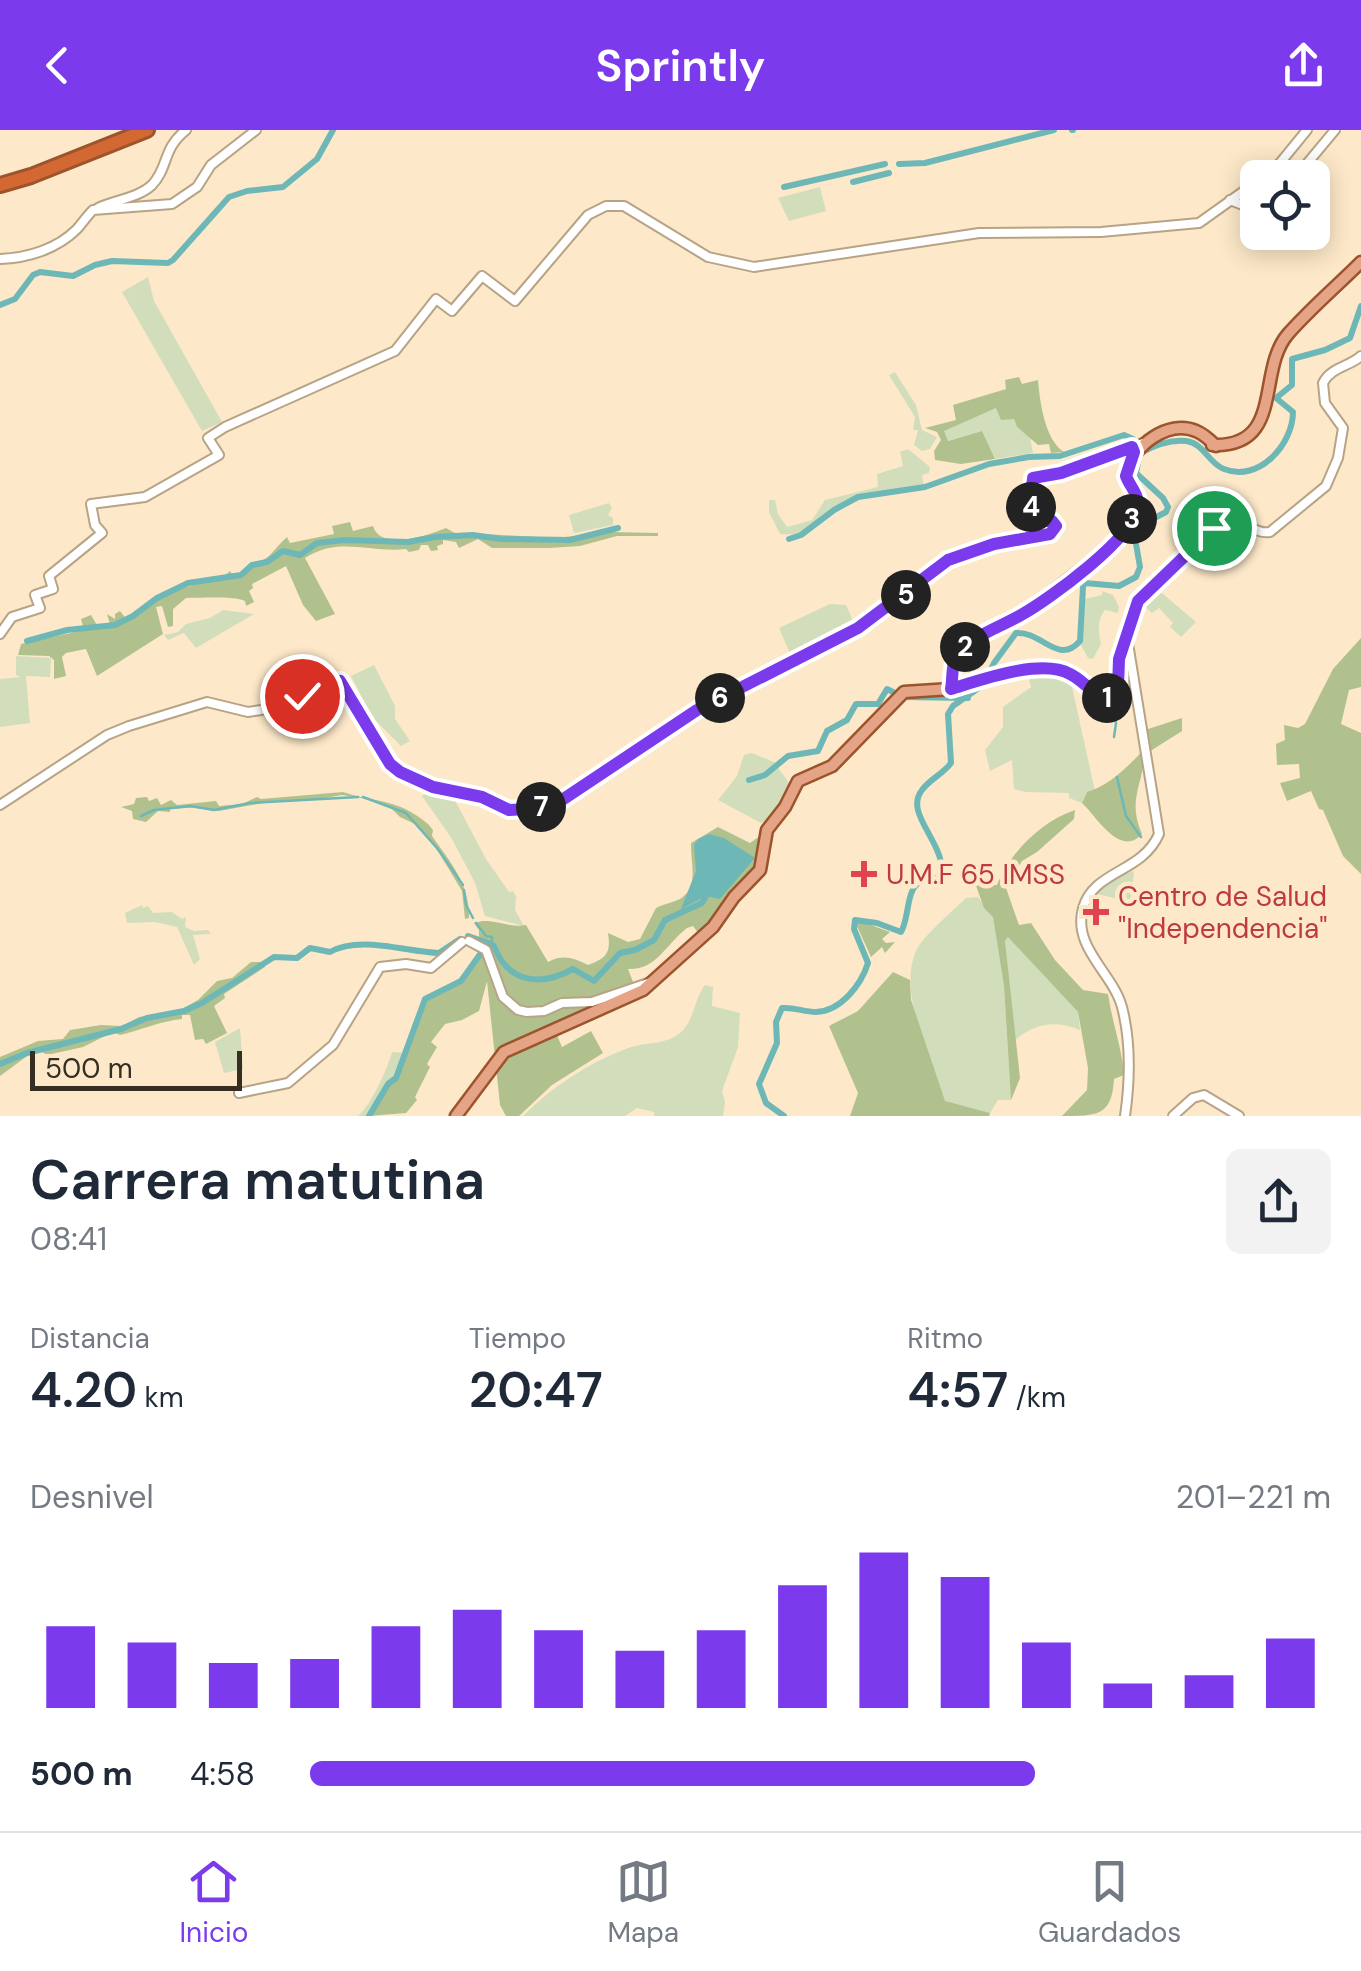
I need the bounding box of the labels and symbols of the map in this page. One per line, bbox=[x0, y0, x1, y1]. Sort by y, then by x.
pin: 4 bbox=[1006, 482, 1056, 532]
pin bbox=[1172, 486, 1257, 571]
pin: 3 bbox=[1107, 494, 1157, 544]
pin: 5 bbox=[881, 570, 931, 620]
pin: 2 bbox=[940, 622, 990, 672]
pin bbox=[260, 654, 345, 739]
pin: 6 bbox=[695, 673, 745, 723]
pin: 1 bbox=[1082, 673, 1132, 723]
pin: 7 bbox=[516, 782, 566, 832]
place label: U.M.F 65 IMSS bbox=[886, 856, 1065, 893]
marker: U.M.F 65 IMSS bbox=[851, 861, 877, 887]
place label: Centro de Salud "Independencia" bbox=[1118, 878, 1327, 947]
marker: Centro de Salud "Independencia" bbox=[1083, 899, 1109, 925]
scale bar bbox=[30, 1046, 242, 1090]

